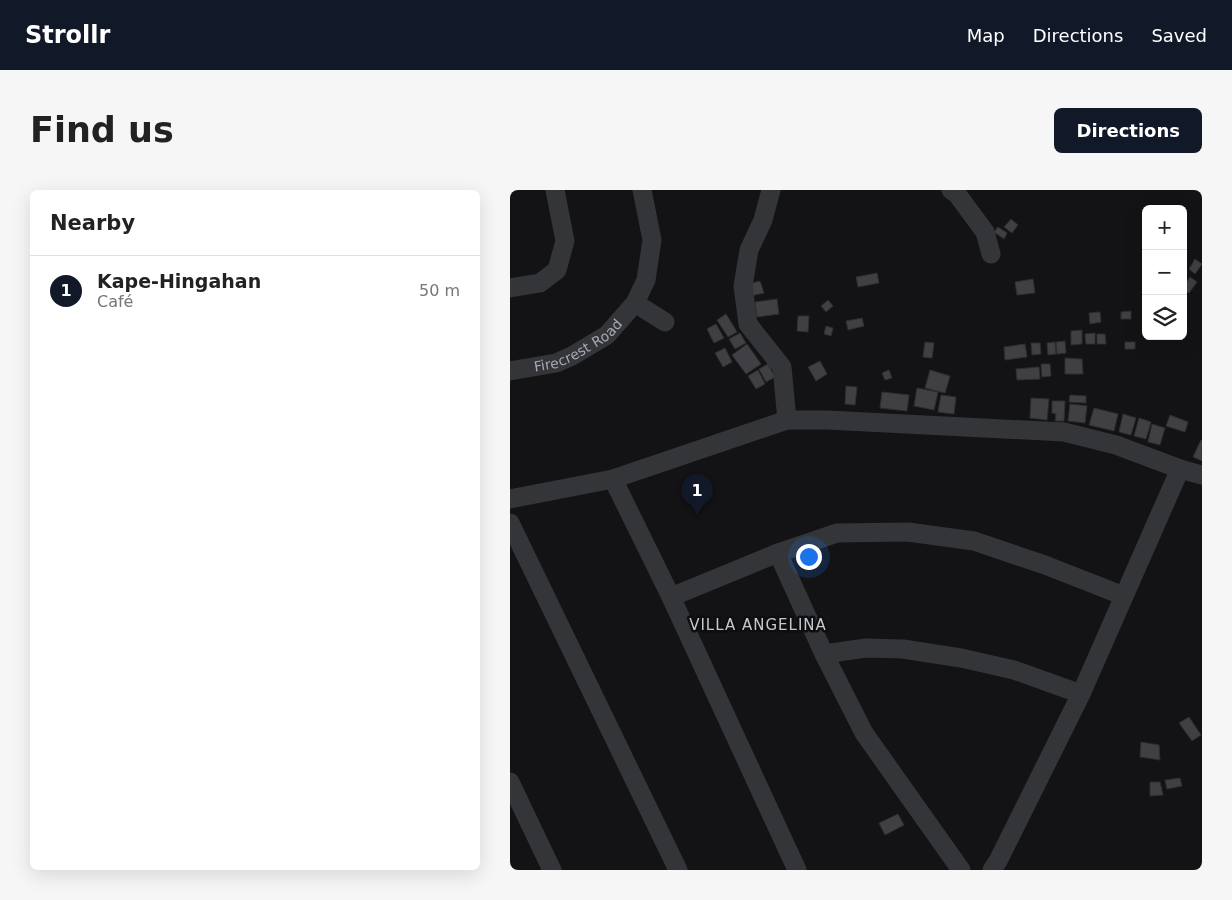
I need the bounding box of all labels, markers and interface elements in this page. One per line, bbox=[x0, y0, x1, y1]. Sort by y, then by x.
text: Strollr bbox=[25, 21, 110, 49]
text: Map bbox=[967, 25, 1005, 46]
text: Directions bbox=[1033, 25, 1123, 46]
text: Saved bbox=[1151, 25, 1207, 46]
button: Directions bbox=[1054, 108, 1202, 153]
text: Find us bbox=[30, 110, 174, 150]
map controls bbox=[1142, 205, 1187, 340]
button: + bbox=[1142, 205, 1187, 250]
text: Nearby bbox=[50, 211, 135, 235]
button: − bbox=[1142, 250, 1187, 295]
text: Kape-Hingahan bbox=[97, 270, 261, 292]
text: 1 bbox=[60, 281, 72, 300]
text: 50 m bbox=[419, 281, 460, 300]
text: Café bbox=[97, 292, 133, 311]
button: layers bbox=[1142, 295, 1187, 340]
street label: Firecrest Road bbox=[533, 316, 625, 375]
pin: 1 bbox=[681, 474, 713, 515]
your location bbox=[796, 544, 822, 570]
district label: VILLA ANGELINA bbox=[689, 616, 827, 634]

